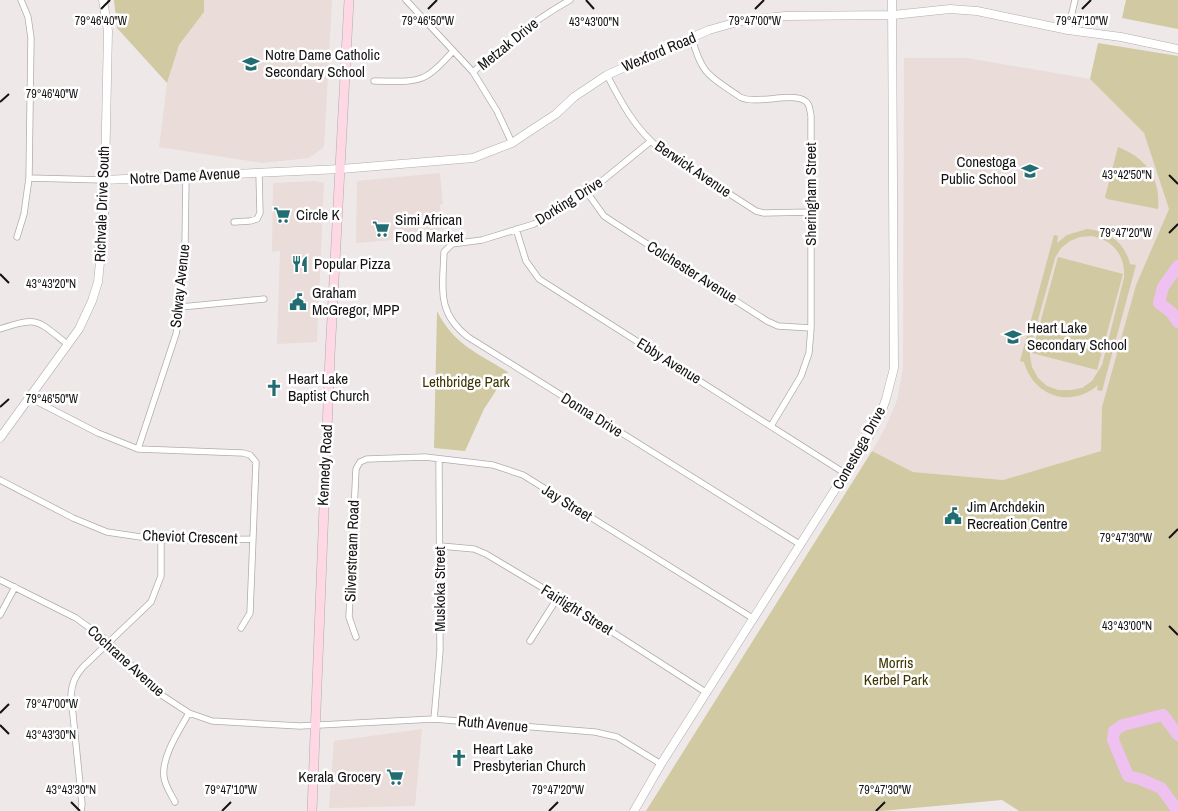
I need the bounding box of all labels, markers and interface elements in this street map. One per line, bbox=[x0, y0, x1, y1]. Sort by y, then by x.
text: 79°46'40"W bbox=[75, 13, 128, 29]
text: 79°46'50"W bbox=[402, 13, 455, 29]
street label: Metzak Drive bbox=[473, 13, 543, 75]
text: 79°47'00"W bbox=[729, 13, 782, 29]
text: 79°47'10"W bbox=[1056, 13, 1109, 29]
text: 43°43'00"N bbox=[569, 14, 619, 30]
street label: Wexford Road bbox=[619, 27, 699, 77]
place label: Notre Dame Catholic Secondary School bbox=[265, 44, 380, 82]
school or university icon: Notre Dame Catholic Secondary School bbox=[241, 54, 261, 74]
text: 79°46'40"W bbox=[26, 86, 79, 102]
street label: Berwick Avenue bbox=[651, 135, 736, 202]
street label: Sheringham Street bbox=[800, 142, 821, 246]
street label: Richvale Drive South bbox=[89, 146, 114, 262]
place label: Conestoga Public School bbox=[941, 151, 1016, 189]
school or university icon: Conestoga Public School bbox=[1020, 161, 1040, 181]
street label: Notre Dame Avenue bbox=[129, 162, 241, 189]
text: 43°42'50"N bbox=[1102, 167, 1152, 183]
street label: Dorking Drive bbox=[531, 171, 607, 230]
place label: Circle K bbox=[296, 204, 341, 225]
supermarket icon: Circle K bbox=[272, 205, 292, 225]
place label: Simi African Food Market bbox=[395, 209, 464, 247]
supermarket icon: Simi African Food Market bbox=[371, 219, 391, 239]
text: 79°47'20"W bbox=[1100, 225, 1153, 241]
street label: Colchester Avenue bbox=[643, 235, 742, 308]
street label: Solway Avenue bbox=[165, 243, 194, 329]
place label: Popular Pizza bbox=[314, 253, 391, 274]
restaurant icon: Popular Pizza bbox=[290, 254, 310, 274]
text: 43°43'20"N bbox=[26, 276, 76, 292]
place label: Graham McGregor, MPP bbox=[312, 282, 400, 320]
public building icon: Graham McGregor, MPP bbox=[288, 292, 308, 312]
place label: Heart Lake Secondary School bbox=[1027, 317, 1127, 355]
school or university icon: Heart Lake Secondary School bbox=[1003, 327, 1023, 347]
street label: Ebby Avenue bbox=[633, 333, 706, 389]
place label: Heart Lake Baptist Church bbox=[288, 368, 369, 406]
park label: Lethbridge Park bbox=[422, 371, 511, 392]
church icon: Heart Lake Baptist Church bbox=[264, 378, 284, 398]
street label: Donna Drive bbox=[557, 387, 627, 442]
text: 79°46'50"W bbox=[26, 391, 79, 407]
street label: Conestoga Drive bbox=[827, 402, 890, 493]
street label: Kennedy Road bbox=[312, 424, 337, 506]
street label: Jay Street bbox=[538, 479, 597, 526]
place label: Jim Archdekin Recreation Centre bbox=[967, 496, 1068, 534]
street label: Silverstream Road bbox=[339, 500, 364, 602]
public building icon: Jim Archdekin Recreation Centre bbox=[943, 506, 963, 526]
street label: Cheviot Crescent bbox=[142, 524, 238, 549]
text: 79°47'30"W bbox=[1100, 530, 1153, 546]
street label: Muskoka Street bbox=[429, 546, 450, 632]
street label: Fairlight Street bbox=[537, 579, 618, 640]
text: 43°43'00"N bbox=[1102, 618, 1152, 634]
street label: Cochrane Avenue bbox=[83, 620, 170, 701]
park label: Morris Kerbel Park bbox=[864, 652, 929, 690]
text: 79°47'00"W bbox=[26, 696, 79, 712]
street label: Ruth Avenue bbox=[457, 710, 529, 737]
text: 43°43'30"N bbox=[26, 727, 76, 743]
place label: Heart Lake Presbyterian Church bbox=[473, 738, 586, 776]
church icon: Heart Lake Presbyterian Church bbox=[449, 748, 469, 768]
place label: Kerala Grocery bbox=[298, 766, 382, 787]
supermarket icon: Kerala Grocery bbox=[385, 767, 405, 787]
text: 43°43'30"N bbox=[46, 782, 96, 798]
text: 79°47'10"W bbox=[205, 782, 258, 798]
text: 79°47'20"W bbox=[532, 782, 585, 798]
text: 79°47'30"W bbox=[859, 782, 912, 798]

